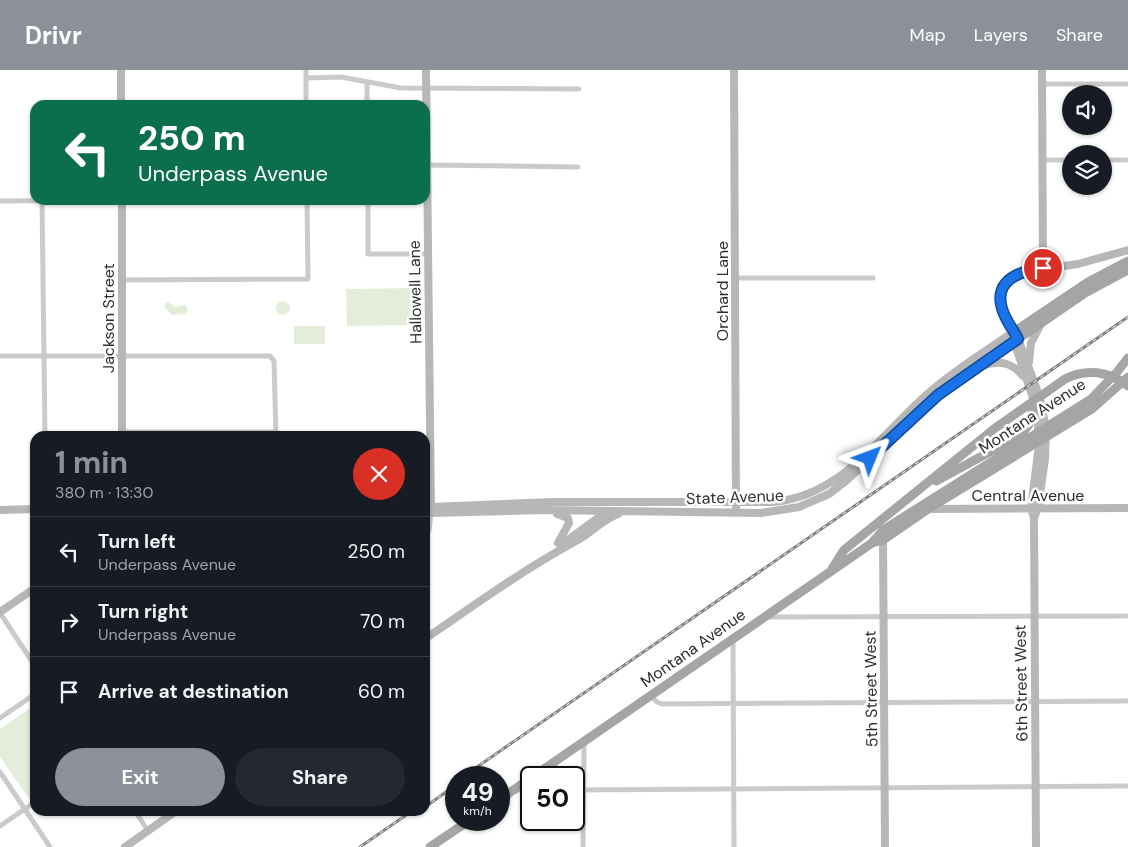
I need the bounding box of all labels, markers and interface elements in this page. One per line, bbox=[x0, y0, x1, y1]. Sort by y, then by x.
text: Drivr bbox=[25, 20, 82, 51]
text: Map bbox=[910, 23, 946, 47]
text: Layers bbox=[974, 23, 1028, 47]
text: Share bbox=[1056, 23, 1103, 47]
map controls bbox=[1062, 85, 1112, 195]
button: sound bbox=[1062, 85, 1112, 135]
text: 250 m bbox=[138, 115, 246, 161]
icon: left bbox=[55, 120, 120, 185]
button: layers bbox=[1062, 145, 1112, 195]
text: Underpass Avenue bbox=[138, 159, 328, 188]
street label: Hallowell Lane bbox=[404, 240, 426, 344]
street label: Orchard Lane bbox=[712, 241, 733, 341]
pin bbox=[1022, 247, 1064, 289]
icon: arrive bbox=[1029, 254, 1057, 282]
street label: Jackson Street bbox=[98, 263, 119, 373]
street label: Montana Avenue bbox=[974, 374, 1090, 458]
position arrow bbox=[843, 431, 895, 483]
text: 1 min bbox=[55, 443, 128, 482]
button: close bbox=[353, 448, 405, 500]
text: 380 m · 13:30 bbox=[55, 482, 153, 503]
street label: State Avenue bbox=[686, 485, 784, 509]
street label: Central Avenue bbox=[972, 485, 1084, 506]
text: Turn left bbox=[98, 529, 176, 554]
icon: left bbox=[55, 538, 83, 566]
text: 250 m bbox=[347, 539, 405, 564]
text: Underpass Avenue bbox=[98, 554, 236, 575]
text: Turn right bbox=[98, 599, 188, 624]
street label: Montana Avenue bbox=[636, 604, 750, 692]
icon: right bbox=[55, 608, 83, 636]
text: 70 m bbox=[360, 609, 405, 634]
text: Underpass Avenue bbox=[98, 624, 236, 645]
street label: 6th Street West bbox=[1009, 624, 1033, 742]
street label: 5th Street West bbox=[859, 630, 883, 748]
icon: arrive bbox=[55, 678, 83, 706]
text: Arrive at destination bbox=[98, 679, 289, 704]
text: 60 m bbox=[358, 679, 405, 704]
button: Exit bbox=[55, 748, 225, 806]
button: Share bbox=[235, 748, 405, 806]
speed limit sign: 50 bbox=[520, 766, 585, 831]
text: 49 bbox=[461, 776, 494, 809]
text: km/h bbox=[463, 803, 492, 819]

